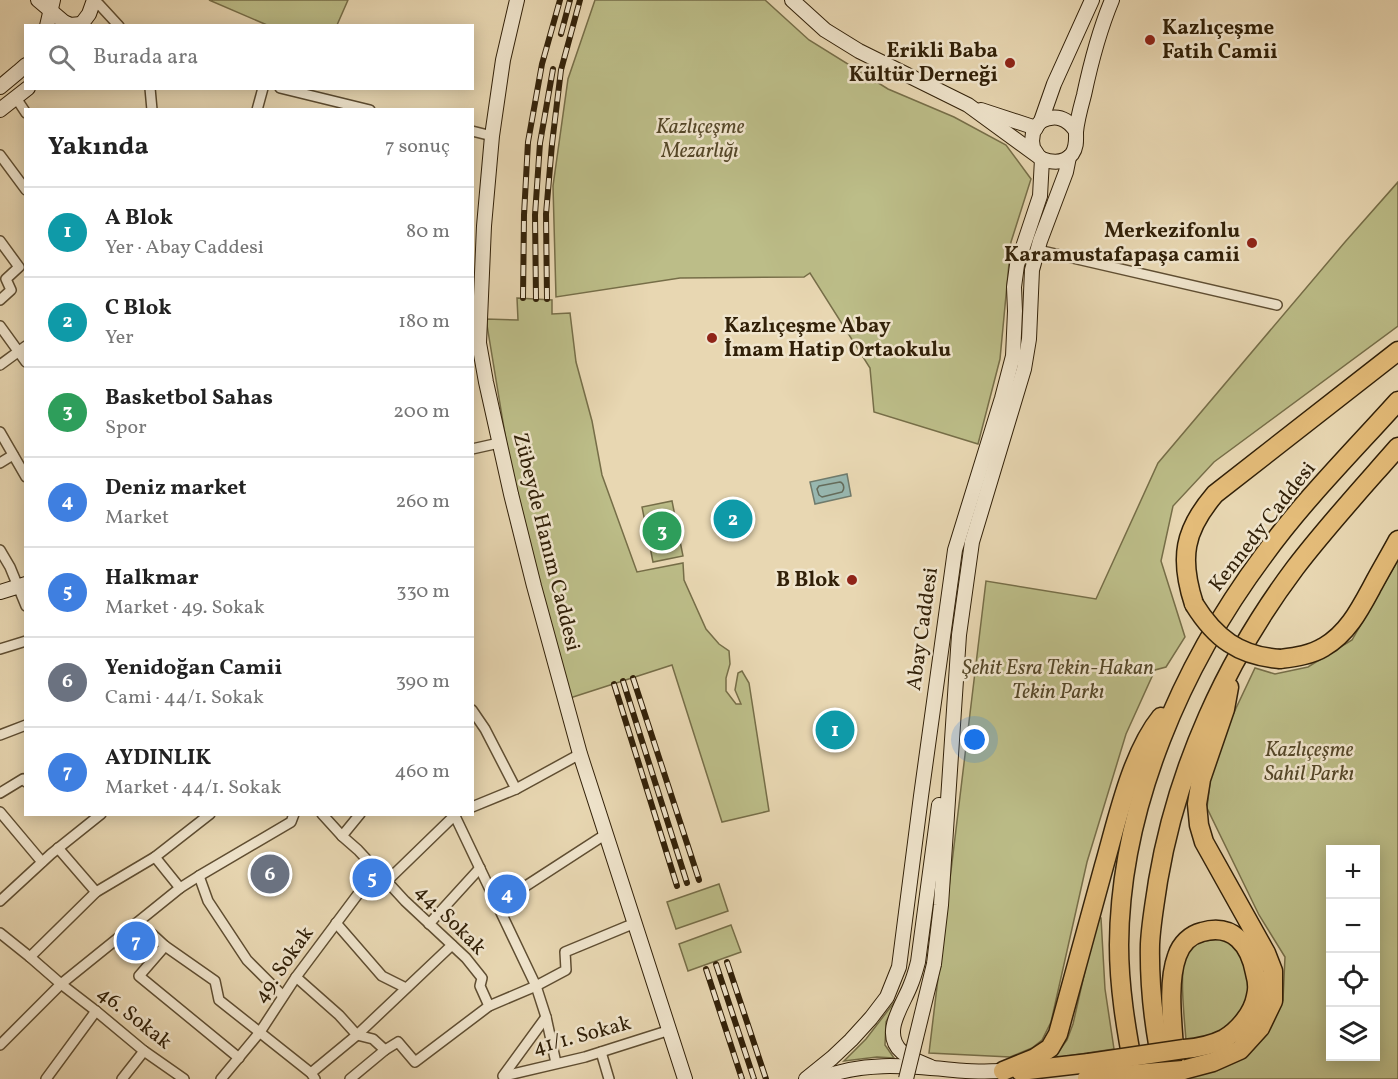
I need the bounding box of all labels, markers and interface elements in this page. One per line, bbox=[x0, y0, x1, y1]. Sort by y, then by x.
place label: Kazlıçeşme Fatih Camii bbox=[1162, 14, 1278, 67]
search box bbox=[24, 24, 474, 90]
marker: Kazlıçeşme Fatih Camii bbox=[1143, 33, 1157, 47]
place label: Erikli Baba Kültür Derneği bbox=[849, 37, 998, 90]
icon: search bbox=[45, 41, 78, 74]
text: Burada ara bbox=[93, 42, 198, 73]
marker: Erikli Baba Kültür Derneği bbox=[1003, 56, 1017, 70]
park label: Kazlıçeşme Mezarlığı bbox=[656, 113, 745, 166]
text: Yakında bbox=[48, 129, 149, 165]
text: 7 sonuç bbox=[385, 133, 450, 161]
text: A Blok bbox=[105, 203, 173, 234]
place label: Merkezifonlu Karamustafapaşa camii bbox=[1004, 217, 1240, 270]
text: 1 bbox=[63, 218, 72, 246]
text: 80 m bbox=[406, 218, 450, 246]
text: Yer · Abay Caddesi bbox=[105, 234, 264, 262]
marker: Merkezifonlu Karamustafapaşa camii bbox=[1245, 236, 1259, 250]
text: C Blok bbox=[105, 293, 172, 324]
text: 2 bbox=[62, 308, 73, 336]
text: 180 m bbox=[398, 308, 450, 336]
place label: Kazlıçeşme Abay İmam Hatip Ortaokulu bbox=[724, 312, 951, 365]
text: Yer bbox=[105, 324, 134, 352]
marker: Kazlıçeşme Abay İmam Hatip Ortaokulu bbox=[705, 331, 719, 345]
text: Basketbol Sahas bbox=[105, 383, 273, 414]
text: 3 bbox=[62, 398, 73, 426]
text: 200 m bbox=[393, 398, 450, 426]
text: Spor bbox=[105, 414, 147, 442]
street label: Zübeyde Hanım Caddesi bbox=[505, 430, 587, 654]
street label: Kennedy Caddesi bbox=[1203, 456, 1323, 598]
text: Deniz market bbox=[105, 473, 247, 504]
text: 4 bbox=[61, 488, 74, 516]
text: 260 m bbox=[395, 488, 450, 516]
pin: 2 bbox=[714, 496, 752, 542]
text: Market bbox=[105, 504, 169, 532]
pin: 3 bbox=[642, 508, 682, 554]
text: Halkmar bbox=[105, 563, 199, 594]
place label: B Blok bbox=[776, 566, 840, 595]
street label: Abay Caddesi bbox=[900, 566, 946, 692]
marker: B Blok bbox=[845, 573, 859, 587]
text: 5 bbox=[63, 578, 72, 606]
text: 330 m bbox=[396, 578, 450, 606]
text: Market · 49. Sokak bbox=[105, 594, 265, 622]
text: Yenidoğan Camii bbox=[105, 653, 282, 684]
park label: Şehit Esra Tekin-Hakan Tekin Parkı bbox=[962, 654, 1154, 707]
text: 6 bbox=[62, 668, 73, 696]
text: 390 m bbox=[396, 668, 450, 696]
text: Cami · 44/1. Sokak bbox=[105, 684, 264, 712]
pin: 1 bbox=[816, 708, 854, 752]
your location bbox=[960, 725, 989, 754]
park label: Kazlıçeşme Sahil Parkı bbox=[1264, 736, 1354, 789]
text: AYDINLIK bbox=[105, 743, 211, 774]
text: 7 bbox=[63, 758, 72, 786]
text: 460 m bbox=[394, 758, 450, 786]
text: Market · 44/1. Sokak bbox=[105, 774, 281, 802]
map controls bbox=[1326, 845, 1380, 1061]
button: + bbox=[1326, 845, 1380, 899]
pin: 6 bbox=[250, 852, 290, 896]
pin: 5 bbox=[352, 856, 392, 900]
pin: 4 bbox=[488, 872, 526, 916]
street label: 44. Sokak bbox=[408, 878, 493, 963]
button: − bbox=[1326, 899, 1380, 953]
pin: 7 bbox=[116, 918, 156, 964]
street label: 49. Sokak bbox=[247, 920, 321, 1009]
button: locate bbox=[1326, 953, 1380, 1007]
street label: 46. Sokak bbox=[90, 979, 178, 1057]
button: layers bbox=[1326, 1007, 1380, 1061]
street label: 41/1. Sokak bbox=[529, 1009, 635, 1063]

